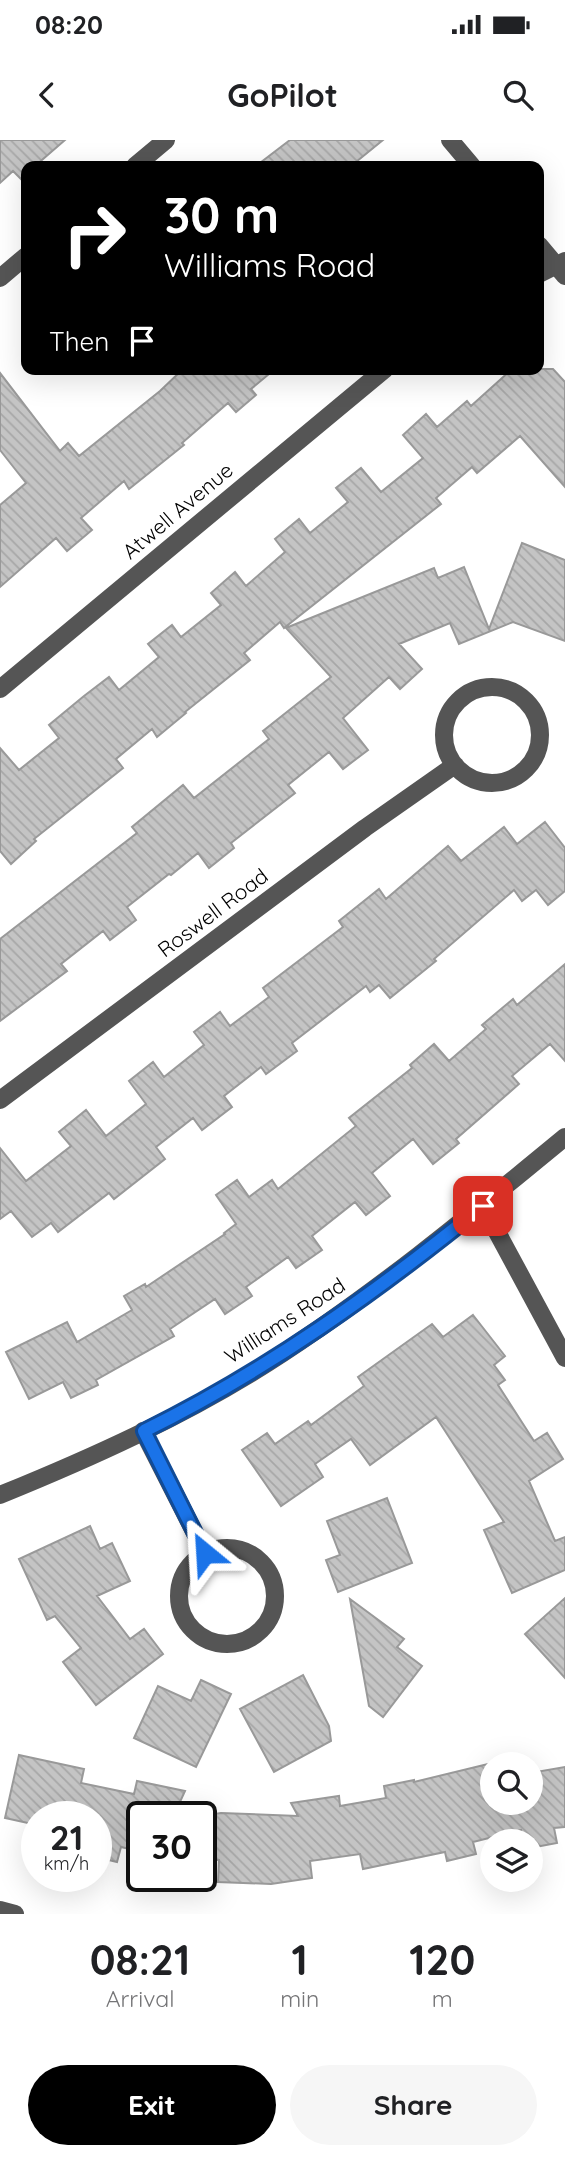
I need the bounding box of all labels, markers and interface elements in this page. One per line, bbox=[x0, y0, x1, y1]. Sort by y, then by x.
text: 08:20 bbox=[35, 8, 103, 41]
text: GoPilot bbox=[227, 75, 338, 115]
icon: back bbox=[28, 76, 66, 114]
icon: search bbox=[499, 76, 537, 114]
text: 30 m bbox=[164, 184, 279, 245]
icon: right bbox=[49, 189, 140, 280]
text: Williams Road bbox=[164, 245, 375, 285]
icon: arrive bbox=[123, 322, 161, 360]
text: Then bbox=[49, 325, 109, 358]
street label: Atwell Avenue bbox=[117, 456, 238, 564]
street label: Roswell Road bbox=[152, 862, 273, 962]
pin bbox=[453, 1176, 513, 1236]
icon: arrive bbox=[464, 1187, 502, 1225]
street label: Williams Road bbox=[219, 1272, 350, 1369]
position arrow bbox=[168, 1516, 242, 1590]
map controls bbox=[480, 1752, 543, 1892]
button: search bbox=[480, 1752, 543, 1815]
speed limit sign: 30 bbox=[126, 1801, 217, 1892]
text: 21 bbox=[50, 1815, 83, 1859]
button: layers bbox=[480, 1829, 543, 1892]
text: km/h bbox=[44, 1852, 89, 1875]
text: 08:21 bbox=[90, 1933, 190, 1986]
text: 1 bbox=[292, 1933, 308, 1986]
text: 120 bbox=[409, 1933, 475, 1986]
text: Arrival bbox=[106, 1984, 175, 2013]
text: min bbox=[280, 1984, 319, 2013]
text: m bbox=[432, 1984, 453, 2013]
button: Exit bbox=[28, 2065, 276, 2145]
button: Share bbox=[290, 2065, 537, 2145]

